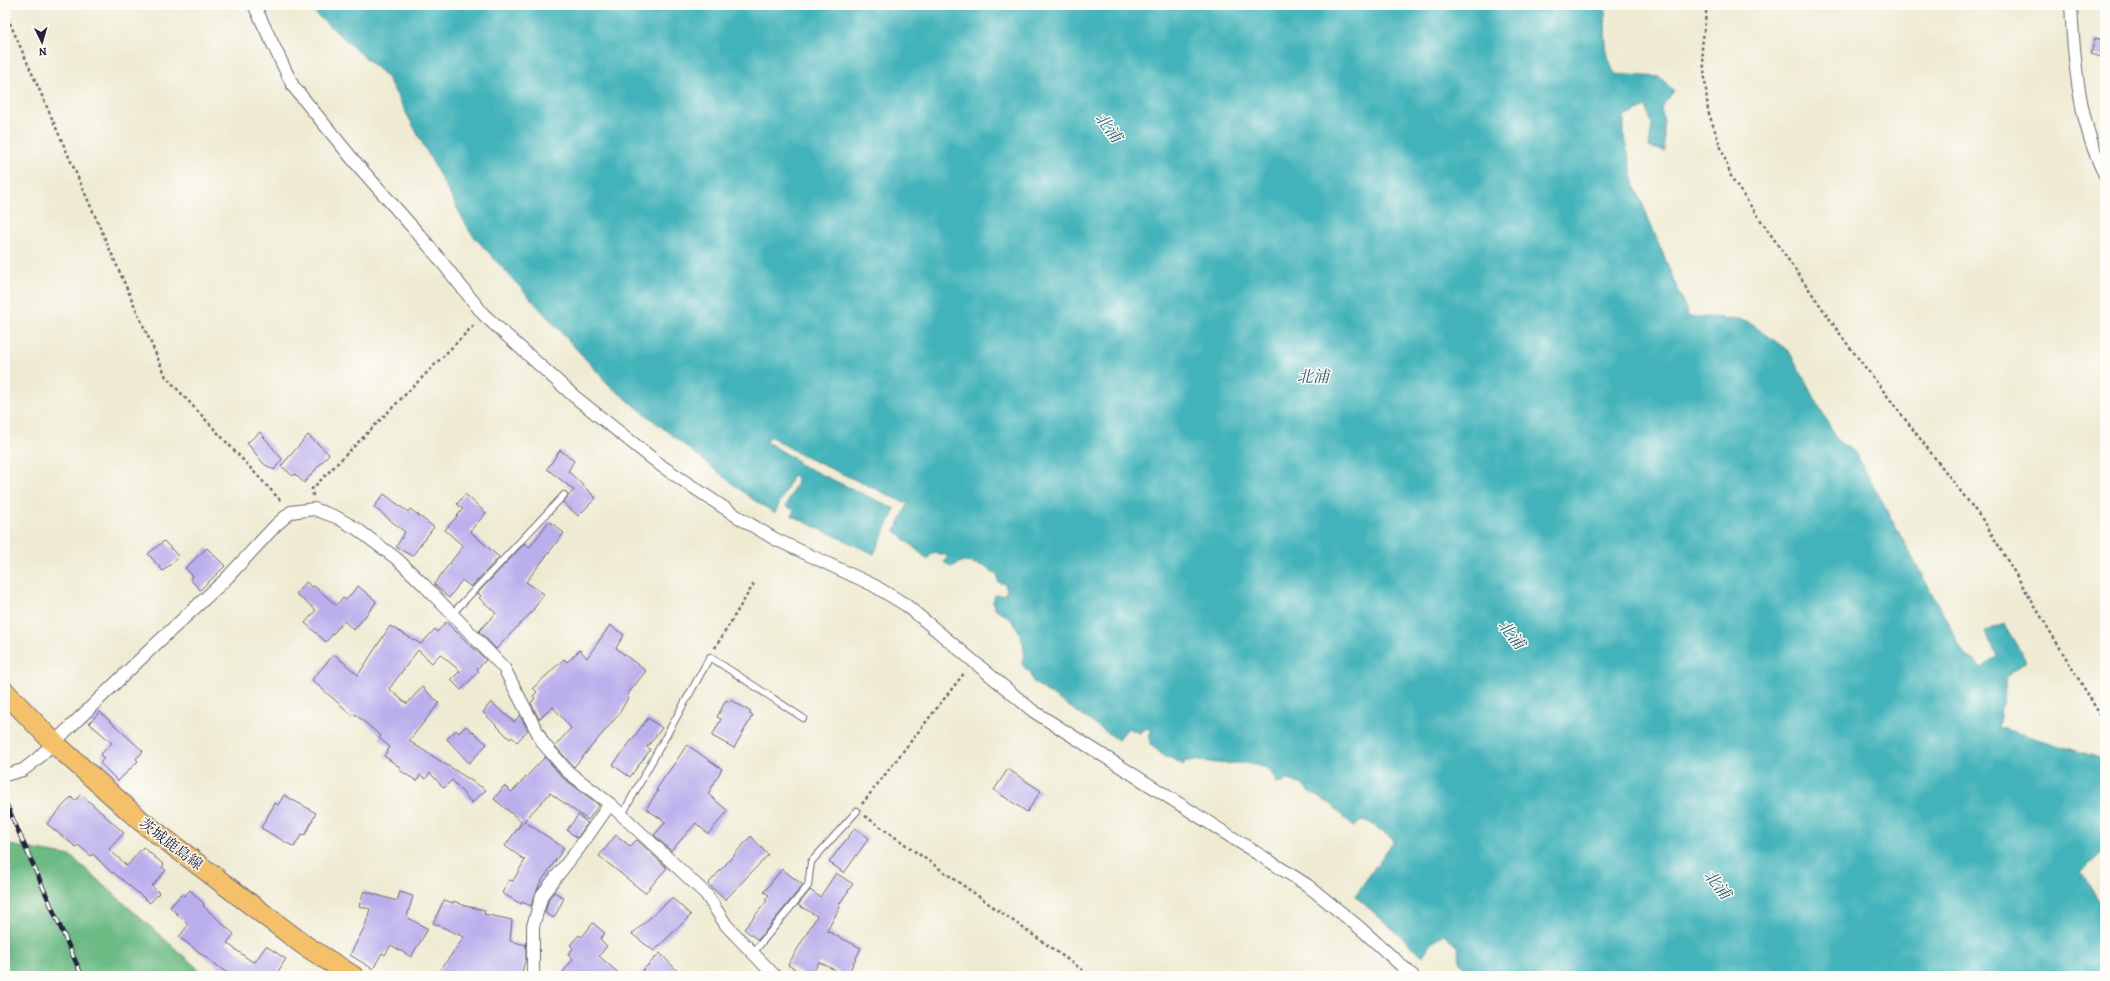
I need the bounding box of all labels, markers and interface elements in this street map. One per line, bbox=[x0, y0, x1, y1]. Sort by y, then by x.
north arrow bbox=[22, 22, 62, 62]
text: N bbox=[38, 44, 47, 59]
water label: 北浦 bbox=[1090, 108, 1129, 149]
water label: 北浦 bbox=[1297, 366, 1332, 388]
water label: 北浦 bbox=[1493, 615, 1532, 656]
street label: 茨城鹿島線 bbox=[135, 813, 207, 875]
water label: 北浦 bbox=[1699, 865, 1738, 906]

